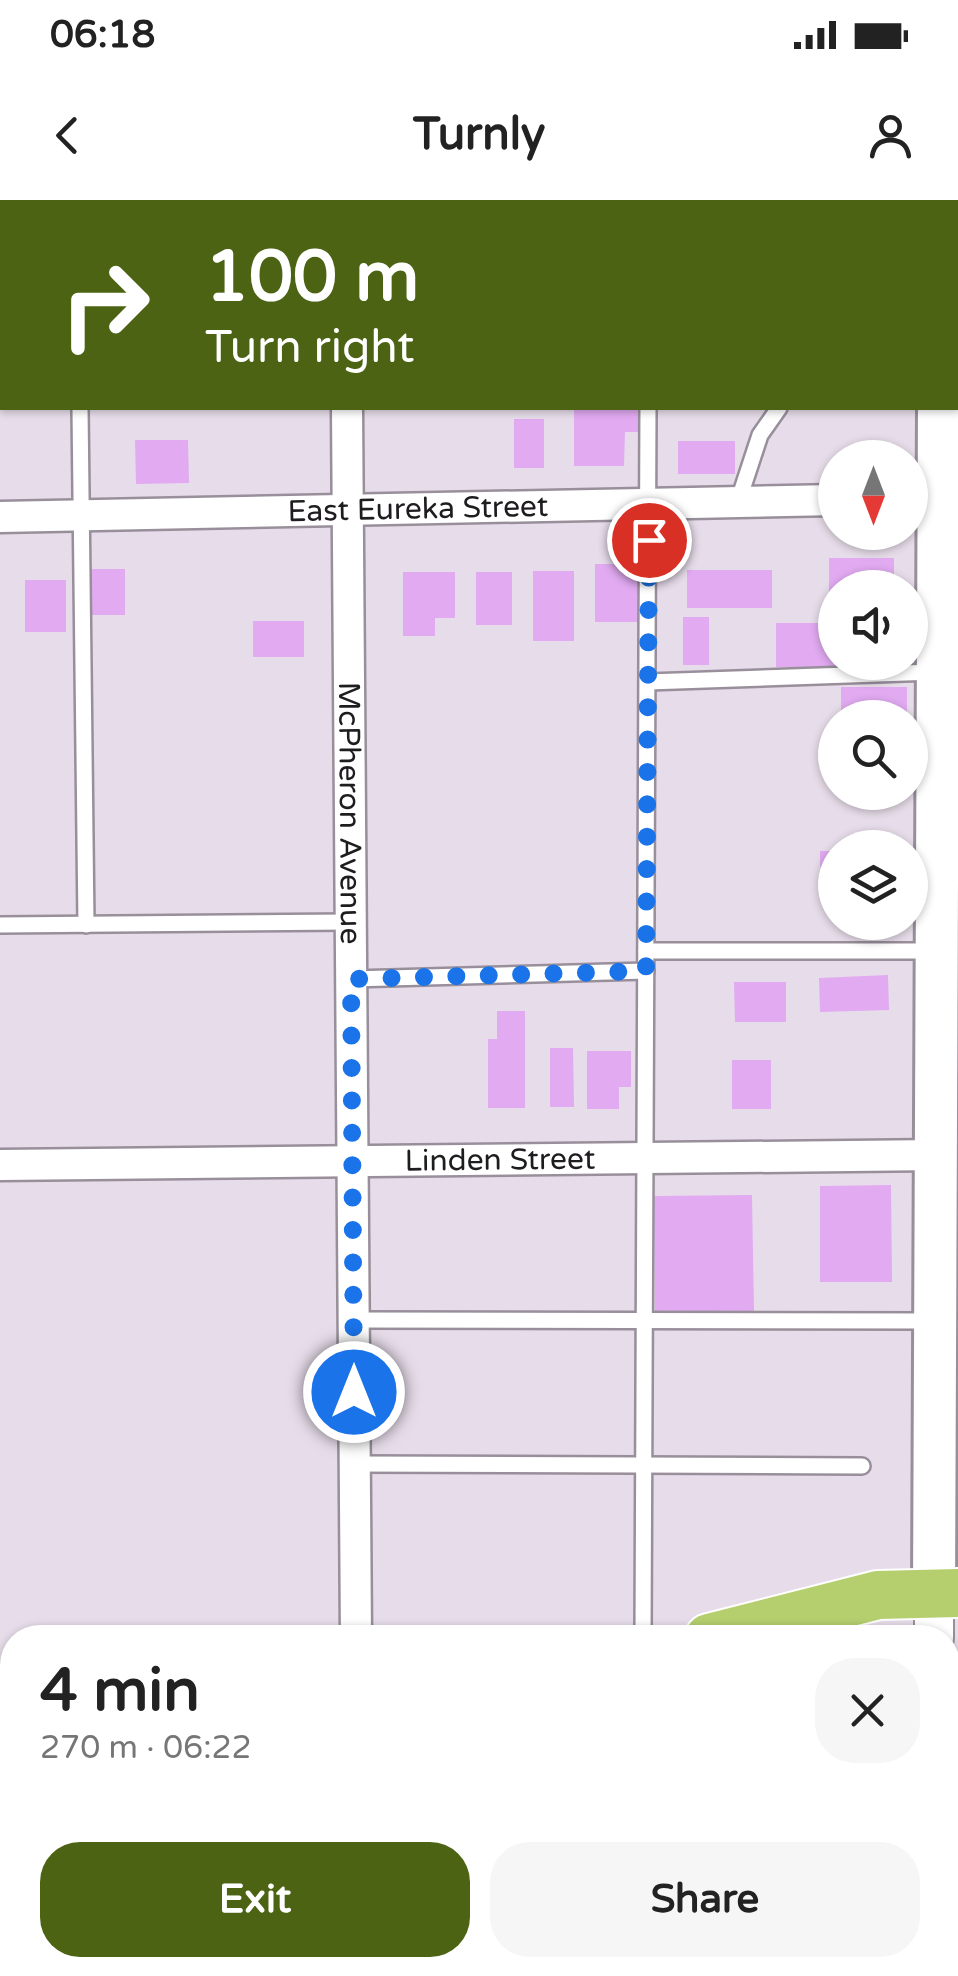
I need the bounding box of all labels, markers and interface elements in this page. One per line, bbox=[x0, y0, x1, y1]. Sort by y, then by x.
text: 06:18 bbox=[50, 12, 155, 58]
icon: back bbox=[40, 108, 95, 163]
text: Turnly bbox=[413, 108, 545, 162]
icon: person bbox=[863, 108, 918, 163]
text: 100 m bbox=[205, 236, 419, 320]
icon: right bbox=[40, 240, 170, 370]
text: Turn right bbox=[205, 321, 414, 375]
north arrow bbox=[818, 440, 928, 550]
map controls bbox=[818, 440, 928, 940]
street label: East Eureka Street bbox=[287, 487, 549, 530]
pin bbox=[607, 498, 692, 583]
icon: arrive bbox=[622, 513, 677, 568]
button: sound bbox=[818, 570, 928, 680]
street label: McPheron Avenue bbox=[331, 682, 369, 944]
button: search bbox=[818, 700, 928, 810]
button: layers bbox=[818, 830, 928, 940]
street label: Linden Street bbox=[404, 1140, 596, 1179]
position arrow bbox=[302, 1340, 406, 1444]
text: 4 min bbox=[40, 1655, 200, 1727]
button: close bbox=[815, 1658, 920, 1763]
text: 270 m · 06:22 bbox=[40, 1729, 252, 1767]
button: Exit bbox=[40, 1842, 470, 1957]
button: Share bbox=[490, 1842, 920, 1957]

